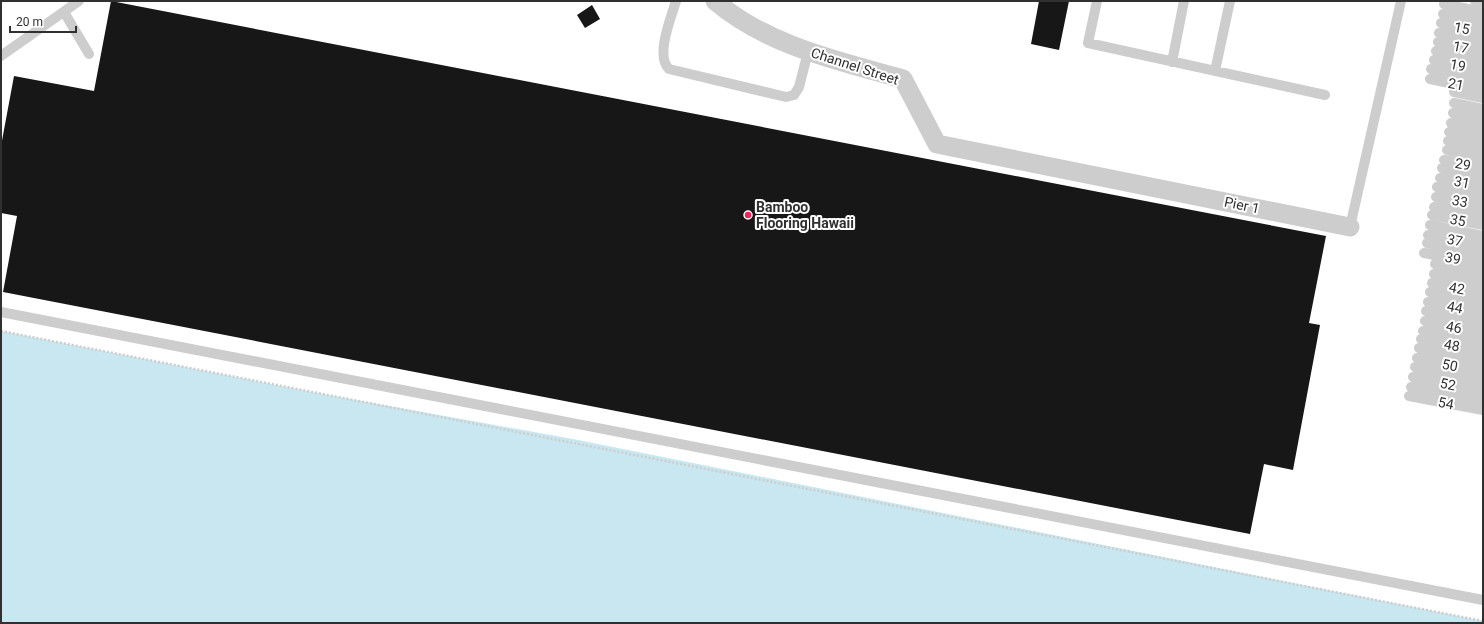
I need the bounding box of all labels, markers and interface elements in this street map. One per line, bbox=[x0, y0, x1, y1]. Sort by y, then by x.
scale bar bbox=[10, 8, 76, 34]
text: 20 m bbox=[16, 15, 43, 29]
street label: 15 bbox=[1453, 19, 1471, 37]
street label: 17 bbox=[1452, 38, 1470, 56]
street label: Channel Street bbox=[809, 44, 901, 88]
street label: 19 bbox=[1449, 56, 1467, 74]
street label: 21 bbox=[1447, 75, 1465, 93]
street label: 29 bbox=[1454, 155, 1472, 173]
street label: 31 bbox=[1453, 173, 1471, 191]
street label: 33 bbox=[1451, 192, 1469, 210]
street label: Pier 1 bbox=[1223, 193, 1261, 217]
place label: Bamboo Flooring Hawaii bbox=[756, 199, 854, 231]
marker: Bamboo Flooring Hawaii bbox=[743, 210, 753, 220]
street label: 35 bbox=[1449, 211, 1467, 229]
street label: 37 bbox=[1446, 231, 1464, 249]
street label: 39 bbox=[1444, 249, 1462, 267]
street label: 42 bbox=[1448, 279, 1466, 297]
street label: 44 bbox=[1446, 298, 1464, 316]
street label: 46 bbox=[1445, 318, 1463, 336]
street label: 48 bbox=[1443, 336, 1461, 354]
street label: 50 bbox=[1441, 356, 1459, 374]
street label: 52 bbox=[1439, 375, 1457, 393]
street label: 54 bbox=[1437, 394, 1455, 412]

